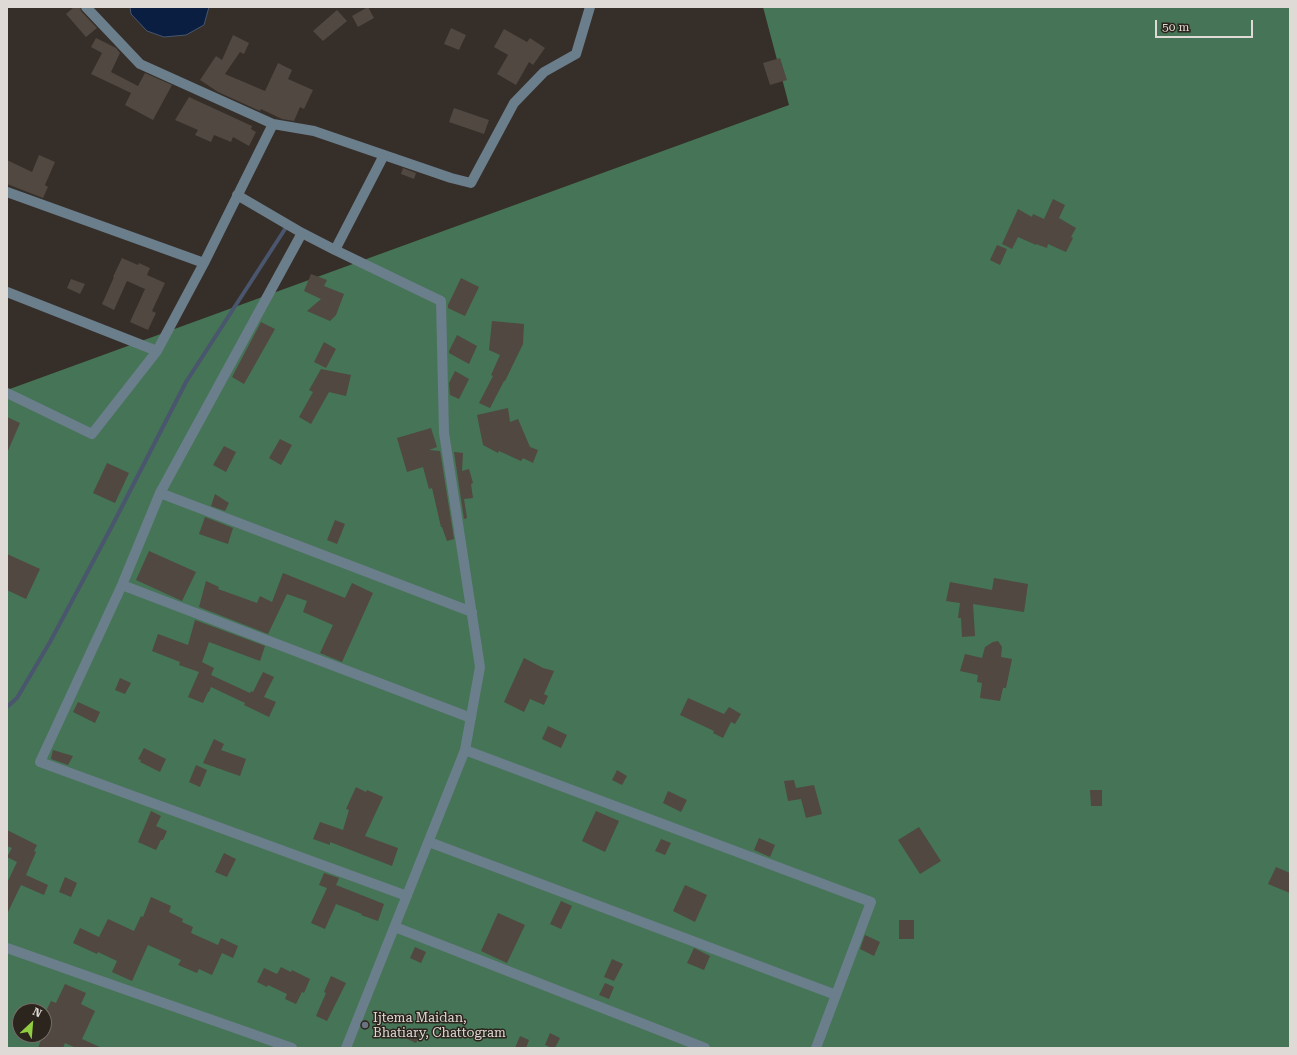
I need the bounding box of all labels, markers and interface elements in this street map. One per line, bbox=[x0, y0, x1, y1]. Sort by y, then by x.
scale bar bbox=[1157, 12, 1255, 38]
text: 50 m bbox=[1162, 20, 1189, 34]
north arrow bbox=[12, 1003, 52, 1043]
text: N bbox=[30, 1005, 44, 1020]
place label: Ijtema Maidan, Bhatiary, Chattogram bbox=[373, 1010, 506, 1041]
marker: Ijtema Maidan, Bhatiary, Chattogram bbox=[360, 1020, 370, 1030]

